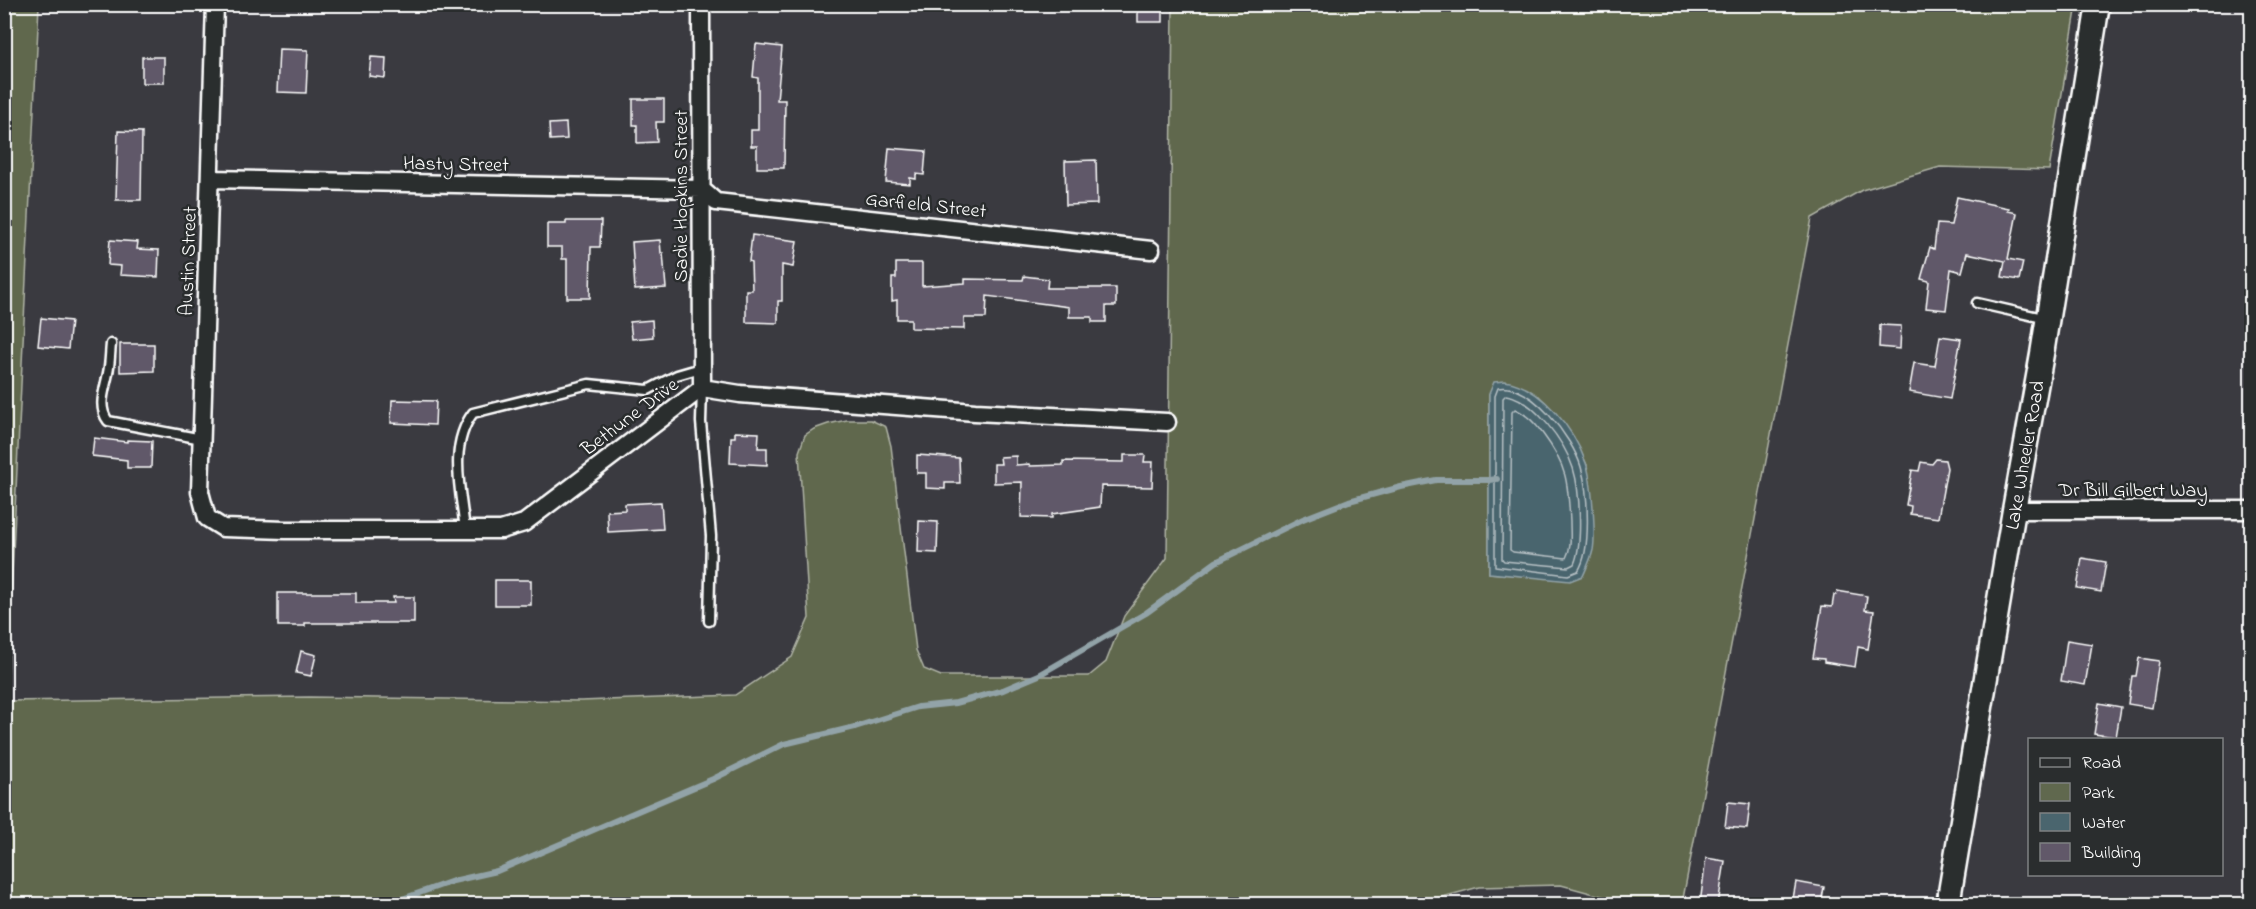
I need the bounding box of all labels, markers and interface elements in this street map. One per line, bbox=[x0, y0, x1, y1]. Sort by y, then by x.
street label: Sadie Hopkins Street bbox=[668, 109, 697, 282]
street label: Hasty Street bbox=[403, 150, 509, 181]
street label: Garfield Street bbox=[864, 186, 988, 227]
street label: Austin Street bbox=[173, 206, 206, 316]
street label: Bethune Drive bbox=[575, 372, 685, 465]
street label: Lake Wheeler Road bbox=[1999, 379, 2054, 532]
street label: Dr Bill Gilbert Way bbox=[2057, 477, 2208, 506]
legend bbox=[2028, 738, 2223, 876]
text: Road bbox=[2082, 751, 2121, 777]
text: Park bbox=[2082, 781, 2115, 807]
text: Water bbox=[2082, 811, 2126, 837]
text: Building bbox=[2081, 841, 2141, 868]

